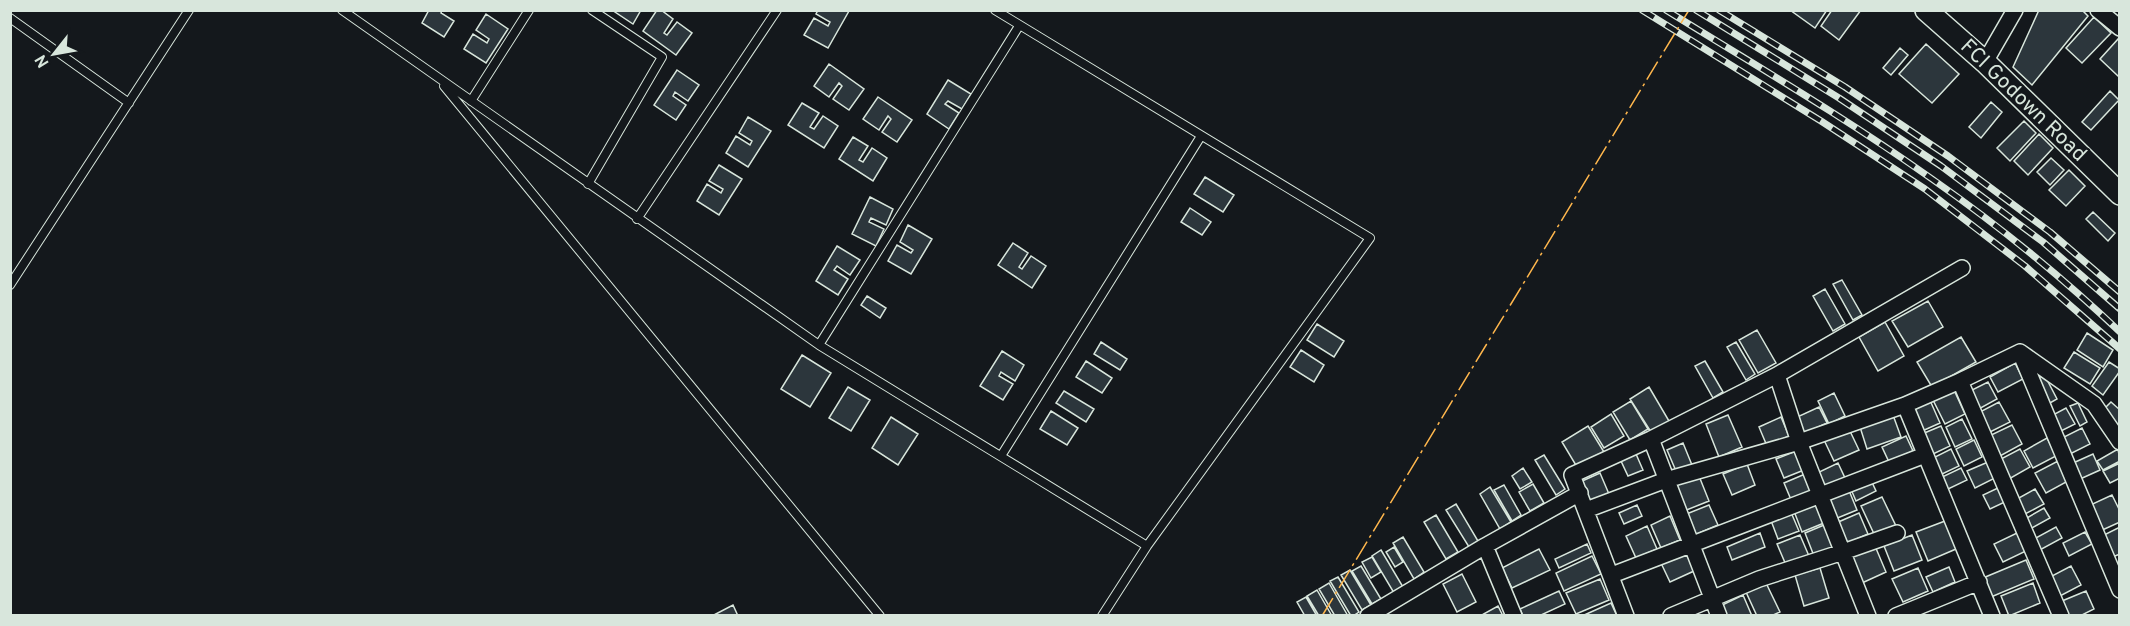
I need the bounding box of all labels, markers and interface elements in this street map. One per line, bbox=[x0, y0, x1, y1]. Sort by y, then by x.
north arrow bbox=[24, 24, 84, 84]
street label: FCI Godown Road bbox=[1954, 34, 2092, 168]
text: N bbox=[31, 51, 54, 71]

